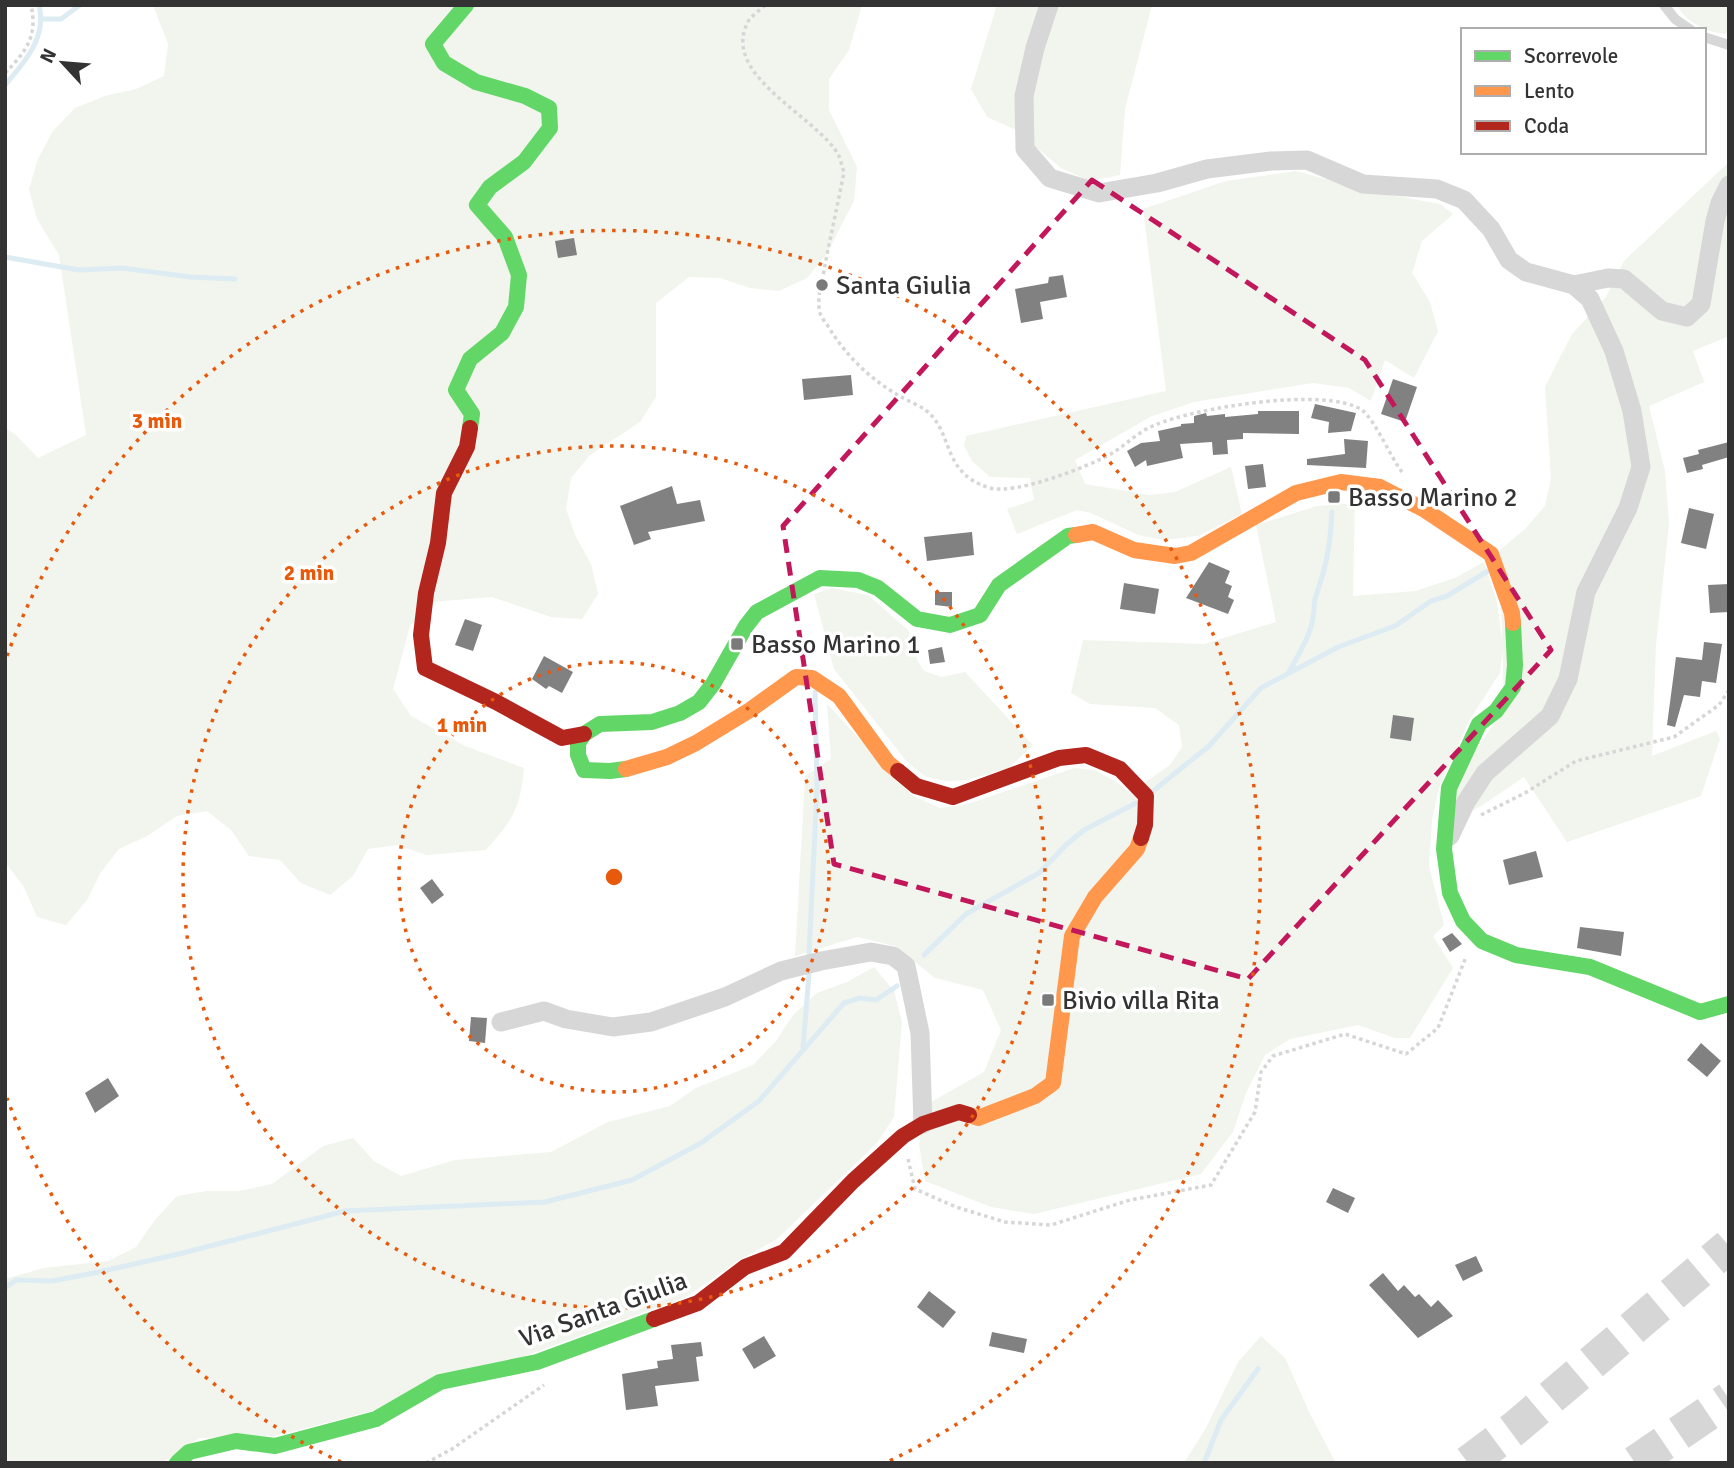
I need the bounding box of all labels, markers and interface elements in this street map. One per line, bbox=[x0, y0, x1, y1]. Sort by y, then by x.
north arrow bbox=[28, 28, 98, 98]
legend bbox=[1461, 28, 1706, 154]
text: Scorrevole bbox=[1524, 43, 1618, 69]
text: N bbox=[35, 45, 62, 67]
text: Lento bbox=[1524, 78, 1574, 104]
text: Coda bbox=[1524, 113, 1569, 139]
place label: Santa Giulia bbox=[836, 270, 972, 302]
marker: Santa Giulia bbox=[814, 277, 830, 293]
text: 3 min bbox=[132, 408, 182, 434]
place label: Basso Marino 2 bbox=[1348, 482, 1518, 514]
marker: Basso Marino 2 bbox=[1326, 489, 1342, 505]
text: 2 min bbox=[284, 560, 334, 586]
place label: Basso Marino 1 bbox=[751, 629, 921, 661]
marker: Basso Marino 1 bbox=[729, 636, 745, 652]
text: 1 min bbox=[437, 712, 487, 738]
centre of rings bbox=[602, 865, 626, 889]
place label: Bivio villa Rita bbox=[1062, 985, 1220, 1017]
marker: Bivio villa Rita bbox=[1040, 992, 1056, 1008]
street label: Via Santa Giulia bbox=[515, 1265, 692, 1355]

